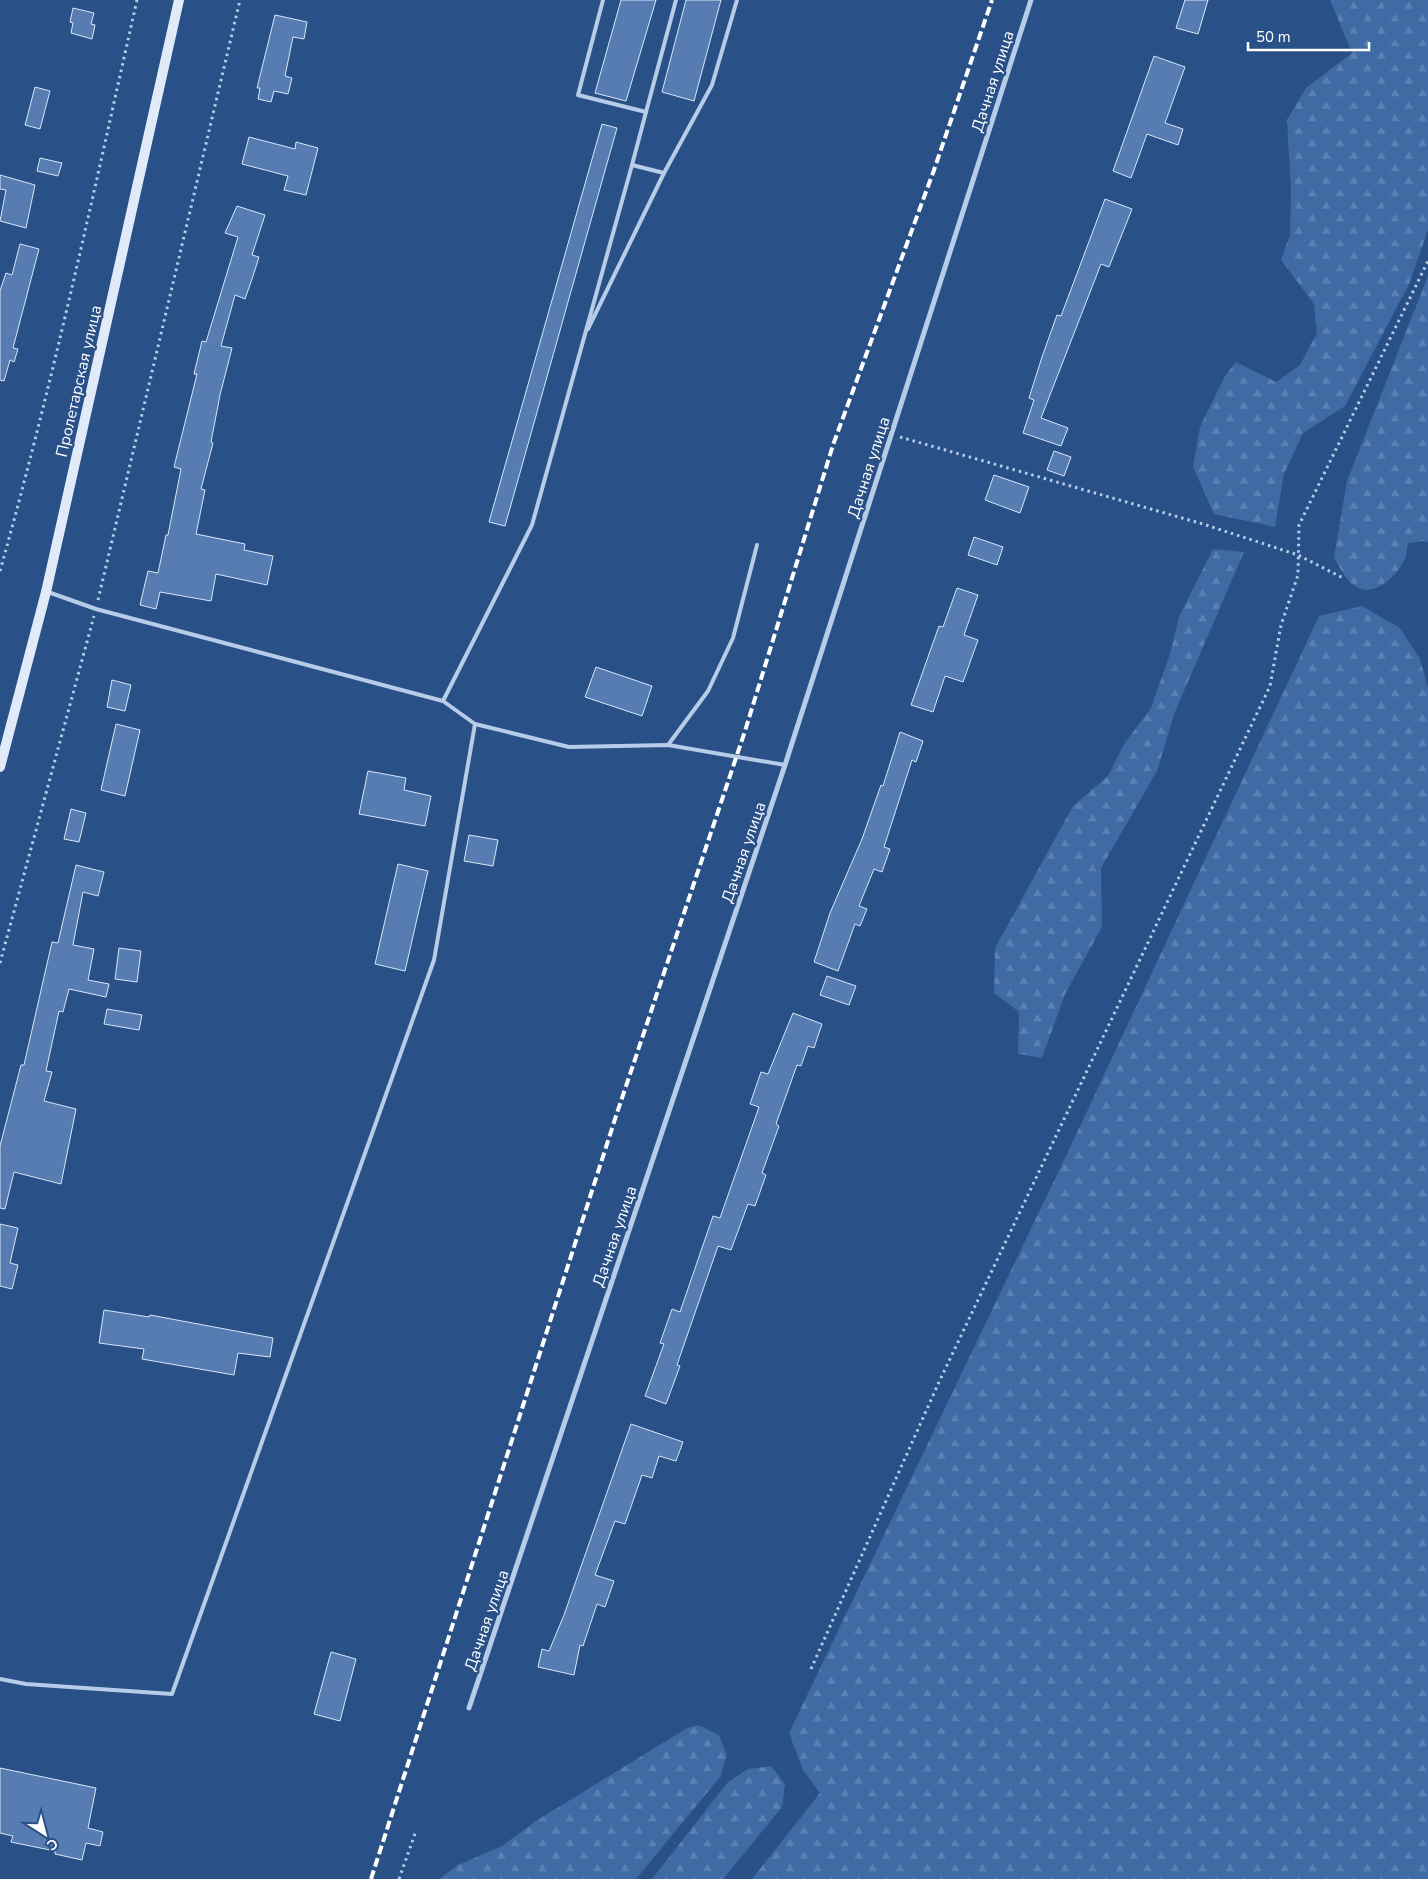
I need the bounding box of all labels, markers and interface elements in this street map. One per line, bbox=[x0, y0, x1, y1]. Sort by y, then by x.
scale bar bbox=[1248, 20, 1369, 52]
text: 50 m bbox=[1256, 27, 1291, 47]
street label: Дачная улица bbox=[966, 28, 1020, 135]
street label: Пролетарская улица bbox=[51, 303, 107, 459]
street label: Дачная улица bbox=[842, 414, 896, 521]
street label: Дачная улица bbox=[716, 799, 771, 906]
street label: Дачная улица bbox=[587, 1183, 642, 1290]
street label: Дачная улица bbox=[459, 1567, 514, 1674]
north arrow bbox=[20, 1809, 70, 1859]
text: С bbox=[43, 1834, 62, 1855]

